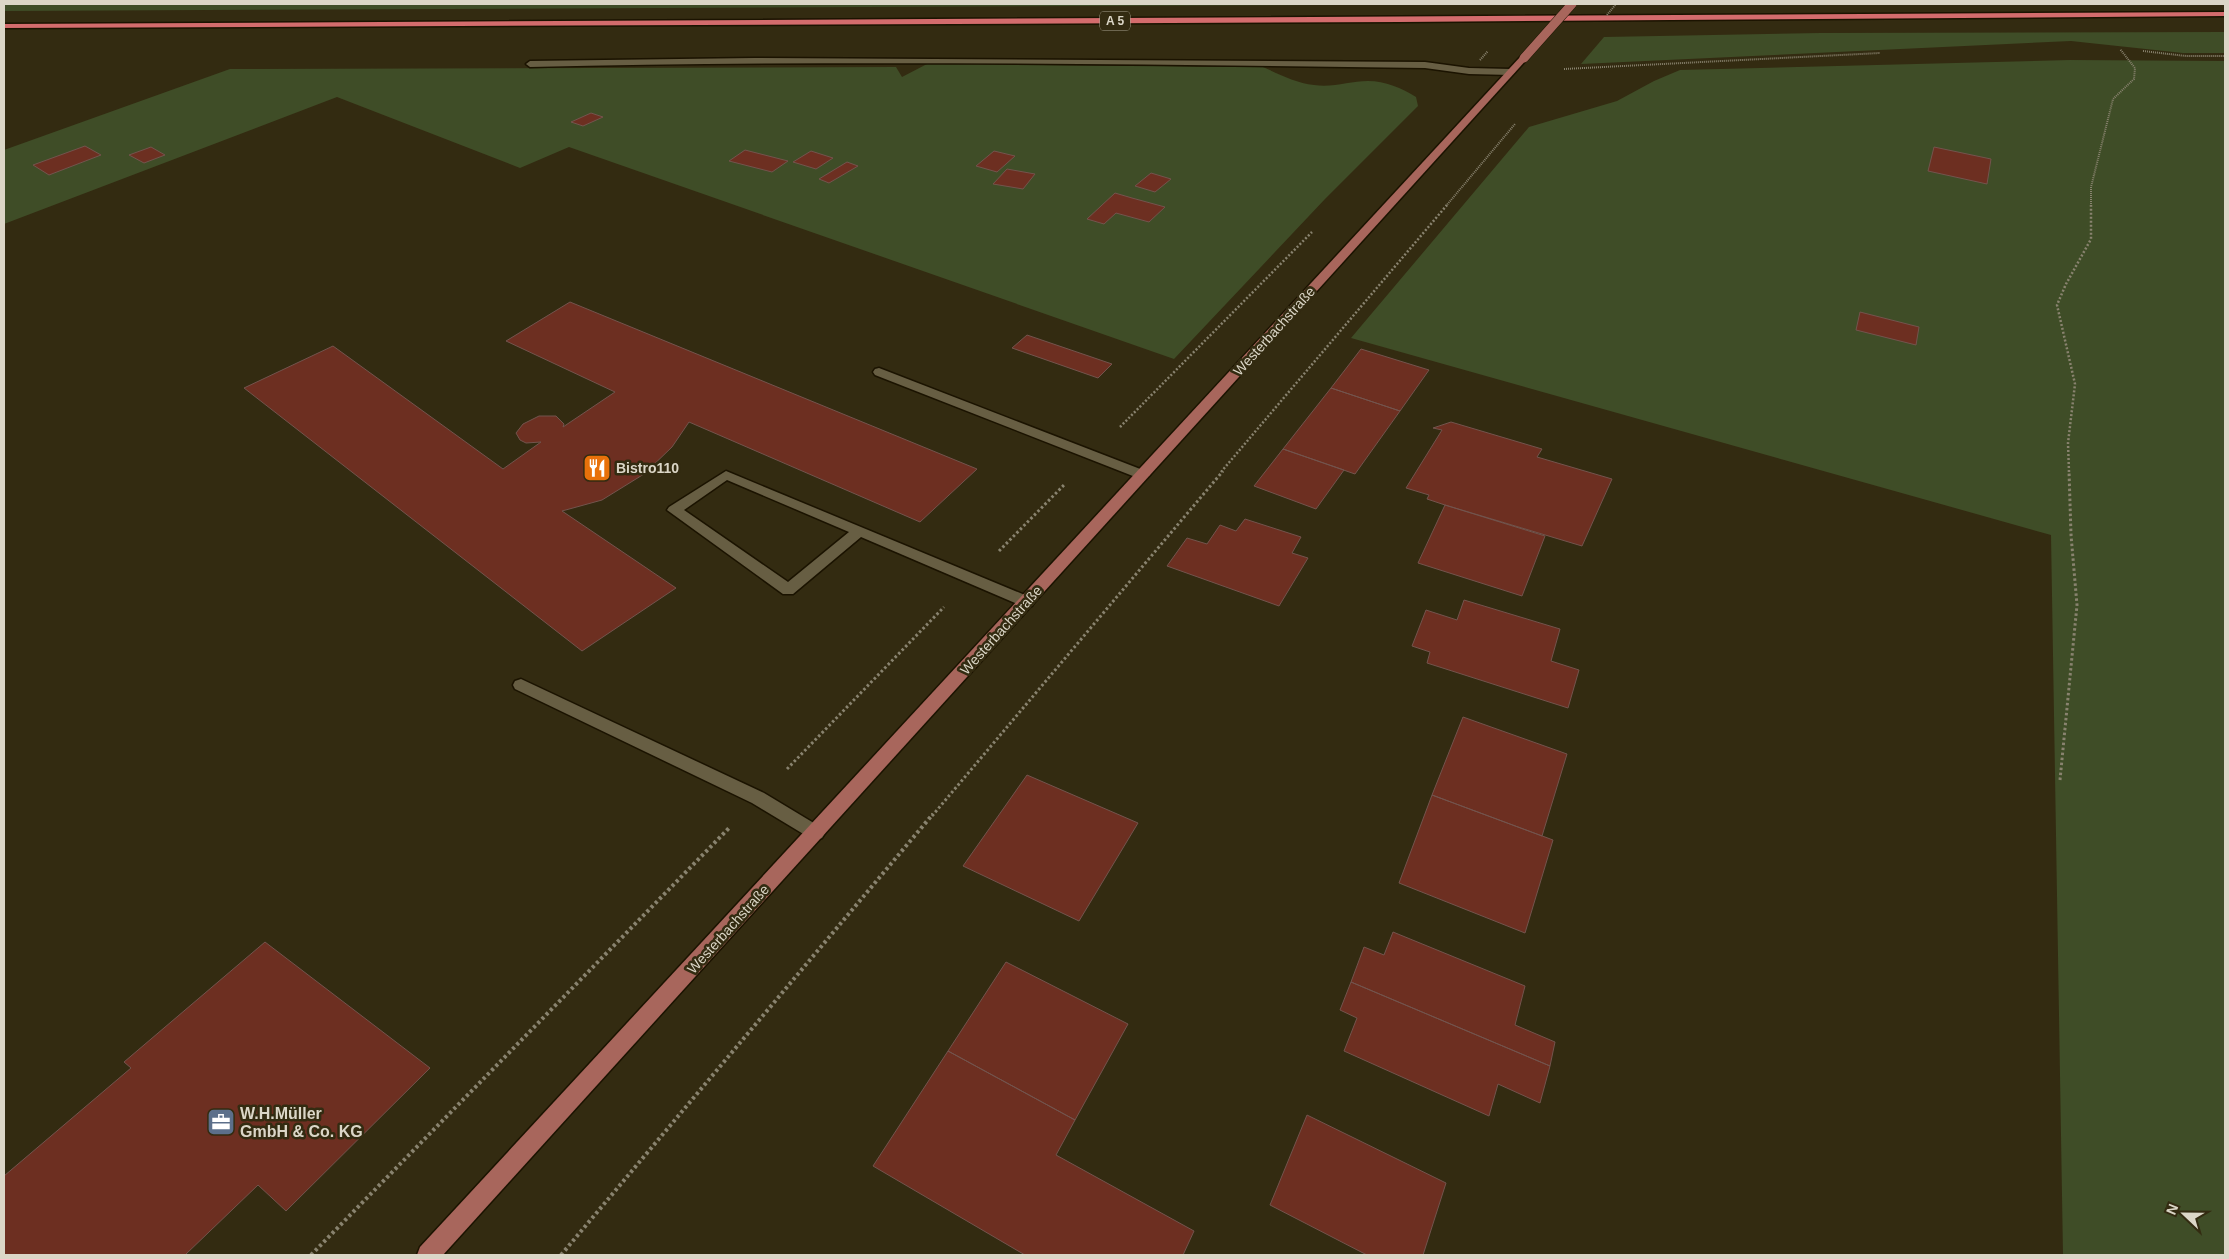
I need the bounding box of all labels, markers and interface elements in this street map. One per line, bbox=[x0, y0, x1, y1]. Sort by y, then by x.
road number: A 5 bbox=[1100, 12, 1130, 30]
street label: Westerbachstraße bbox=[1230, 283, 1318, 379]
restaurant icon: Bistro110 bbox=[582, 453, 612, 483]
place label: Bistro110 bbox=[616, 460, 679, 476]
street label: Westerbachstraße bbox=[957, 582, 1045, 678]
street label: Westerbachstraße bbox=[684, 881, 772, 977]
place label: W.H.Müller GmbH & Co. KG bbox=[240, 1105, 363, 1140]
office icon: W.H.Müller GmbH & Co. KG bbox=[206, 1107, 236, 1137]
north arrow bbox=[2159, 1189, 2209, 1239]
text: N bbox=[2163, 1201, 2181, 1217]

